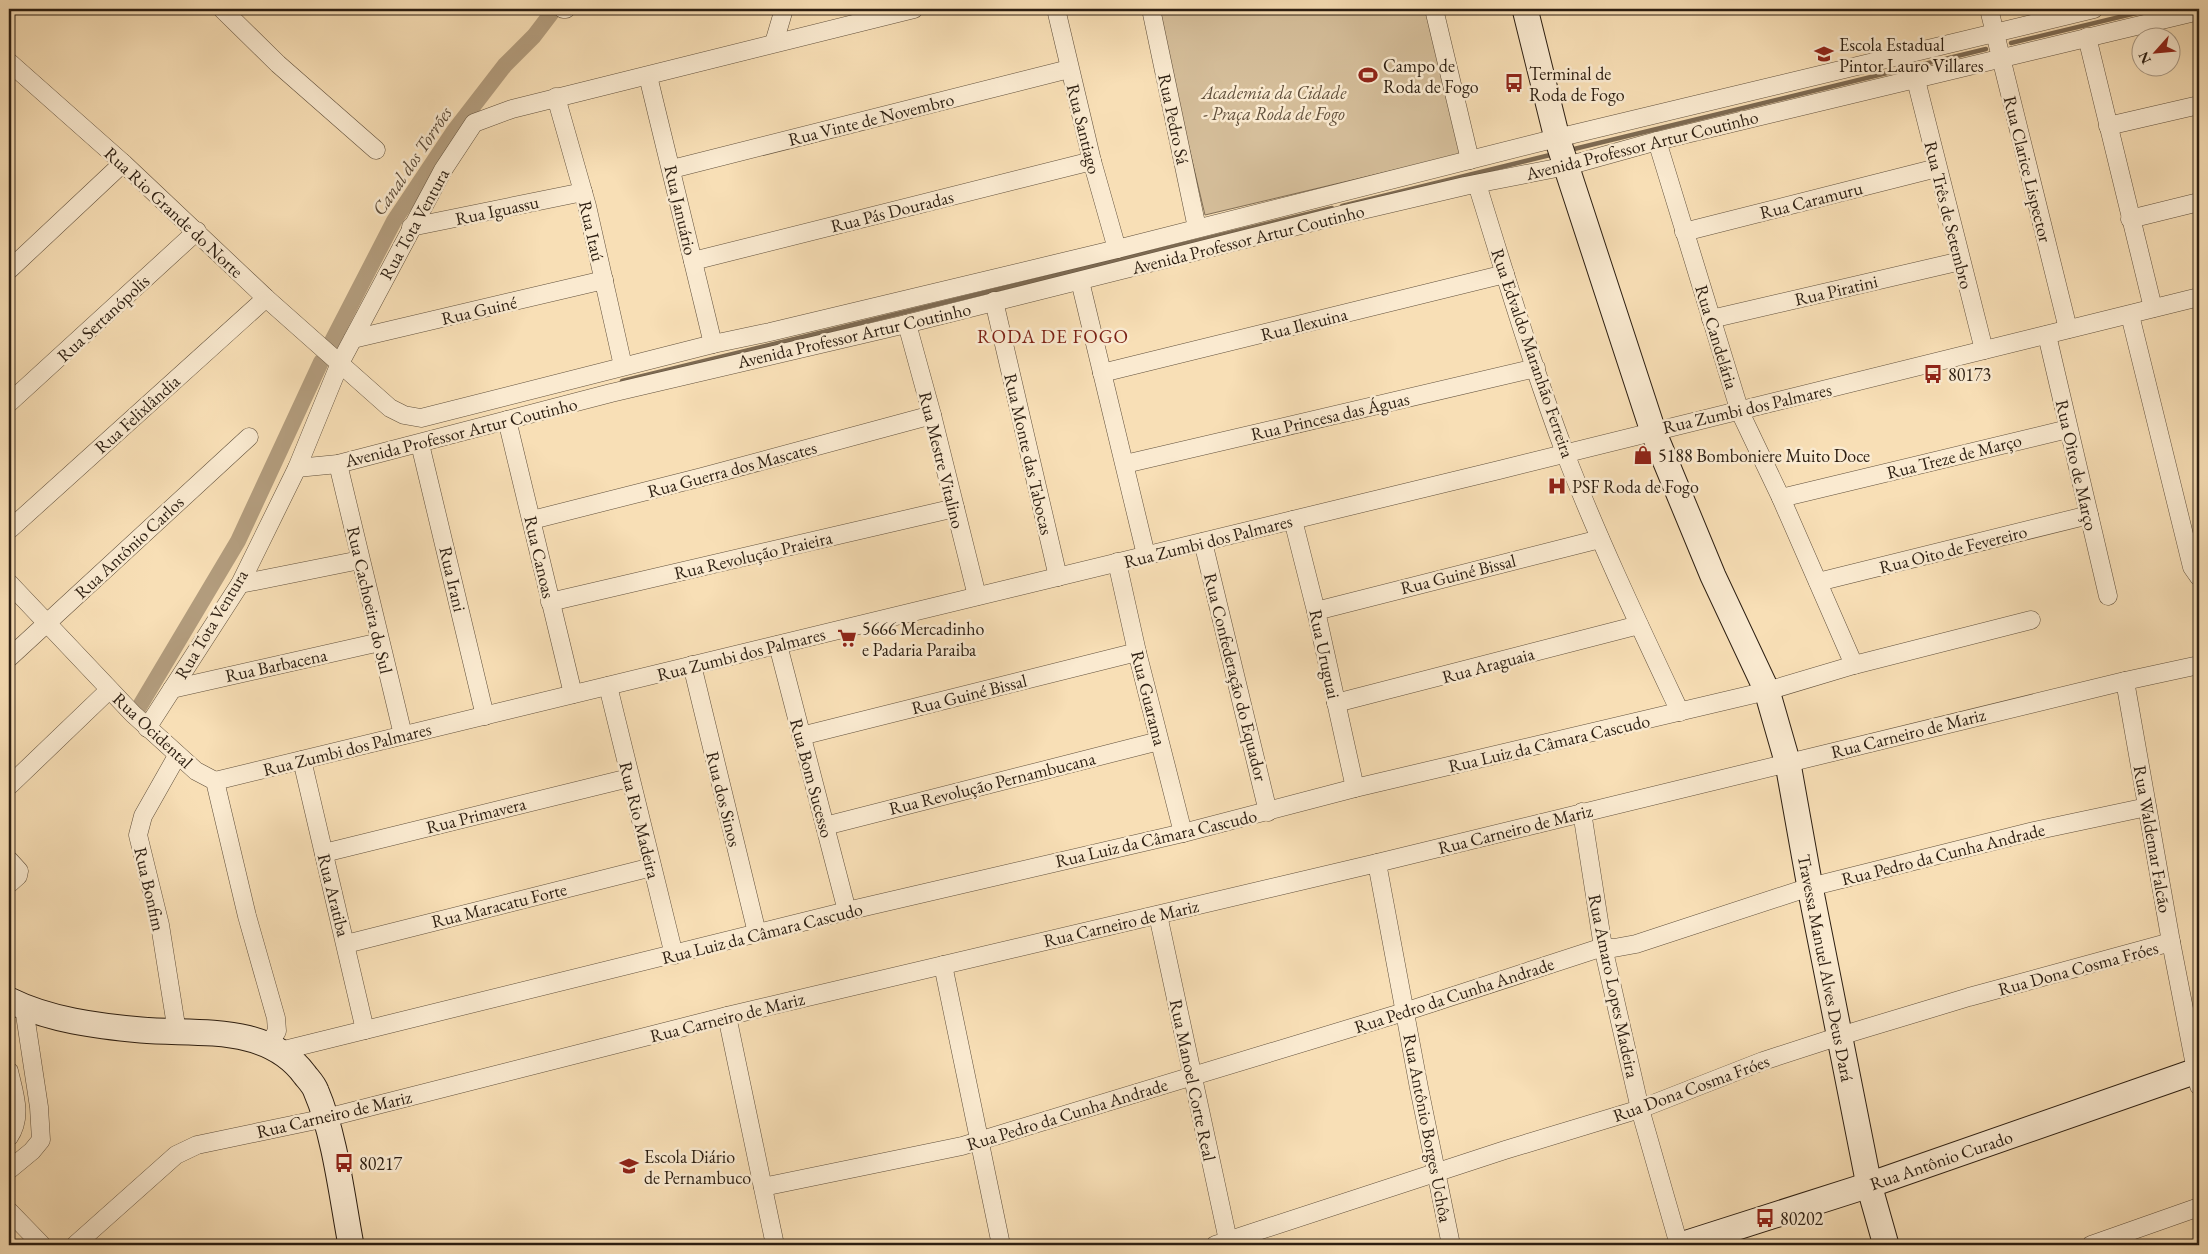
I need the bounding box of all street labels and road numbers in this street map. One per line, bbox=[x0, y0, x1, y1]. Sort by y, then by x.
street label: Rua Pedro Sá bbox=[1153, 72, 1195, 167]
street label: Rua Santiago bbox=[1062, 82, 1106, 177]
street label: Rua Vinte de Novembro bbox=[786, 87, 956, 151]
street label: Rua Clarice Lispector bbox=[1999, 93, 2057, 245]
street label: Avenida Professor Artur Coutinho bbox=[1522, 105, 1761, 185]
street label: Rua Três de Setembro bbox=[1919, 139, 1979, 292]
street label: Rua Rio Grande do Norte bbox=[100, 142, 248, 282]
street label: Rua Januário bbox=[659, 163, 703, 257]
street label: Rua Tota Ventura bbox=[374, 164, 454, 284]
street label: Rua Caramuru bbox=[1757, 176, 1865, 224]
street label: Rua Pás Douradas bbox=[828, 185, 956, 237]
street label: Rua Iguassu bbox=[453, 190, 541, 230]
street label: Rua Itaú bbox=[574, 198, 610, 264]
street label: Avenida Professor Artur Coutinho bbox=[1128, 199, 1367, 279]
street label: Rua Edvaldo Maranhão Ferreira bbox=[1486, 245, 1580, 461]
street label: Rua Sertanópolis bbox=[52, 269, 154, 367]
street label: Rua Piratini bbox=[1792, 269, 1880, 311]
street label: Rua Candelária bbox=[1690, 282, 1744, 393]
street label: Rua Guiné bbox=[439, 290, 519, 330]
street label: Avenida Professor Artur Coutinho bbox=[734, 297, 973, 373]
street label: Rua Ilexuina bbox=[1258, 302, 1351, 346]
street label: Rua Felixlândia bbox=[90, 369, 185, 458]
street label: Rua Monte das Tabocas bbox=[999, 371, 1059, 537]
street label: Rua Zumbi dos Palmares bbox=[1660, 377, 1834, 439]
street label: Rua Princesa das Águas bbox=[1248, 387, 1412, 445]
street label: Rua Mestre Vitalino bbox=[914, 389, 970, 531]
street label: Avenida Professor Artur Coutinho bbox=[341, 392, 580, 472]
street label: Rua Oito de Março bbox=[2051, 397, 2103, 533]
street label: Rua Treze de Março bbox=[1884, 428, 2024, 484]
street label: Rua Guerra dos Mascates bbox=[645, 435, 819, 503]
street label: Rua Antônio Carlos bbox=[70, 490, 189, 604]
street label: Rua Zumbi dos Palmares bbox=[1121, 509, 1295, 573]
street label: Rua Canoas bbox=[519, 513, 561, 601]
street label: Rua Oito de Fevereiro bbox=[1877, 519, 2029, 579]
street label: Rua Cachoeira do Sul bbox=[342, 524, 398, 676]
street label: Rua Revolução Praieira bbox=[672, 525, 835, 584]
street label: Rua Irani bbox=[434, 544, 472, 614]
street label: Rua Guiné Bissal bbox=[1398, 549, 1518, 599]
street label: Rua Tota Ventura bbox=[169, 564, 253, 683]
street label: Rua Confederação do Equador bbox=[1199, 570, 1273, 784]
street label: Rua Uruguai bbox=[1304, 607, 1346, 701]
street label: Rua Zumbi dos Palmares bbox=[654, 622, 828, 686]
street label: Rua Araguaia bbox=[1439, 641, 1538, 688]
street label: Rua Barbacena bbox=[223, 643, 330, 687]
street label: Rua Guarama bbox=[1126, 648, 1172, 749]
street label: Rua Guiné Bissal bbox=[909, 669, 1029, 719]
street label: Rua Ocidental bbox=[108, 687, 198, 773]
street label: Rua Carneiro de Mariz bbox=[1828, 703, 1988, 763]
street label: Rua Luiz da Câmara Cascudo bbox=[1446, 709, 1652, 777]
street label: Rua Bom Sucesso bbox=[785, 716, 839, 840]
street label: Rua Zumbi dos Palmares bbox=[260, 717, 434, 781]
street label: Rua Revolução Pernambucana bbox=[886, 746, 1098, 820]
street label: Rua dos Sinos bbox=[701, 749, 747, 849]
street label: Rua Rio Madeira bbox=[614, 759, 666, 882]
street label: Rua Waldemar Falcão bbox=[2129, 763, 2177, 915]
street label: Rua Primavera bbox=[424, 791, 529, 838]
street label: Rua Carneiro de Mariz bbox=[1435, 799, 1595, 859]
street label: Rua Luiz da Câmara Cascudo bbox=[1053, 804, 1259, 872]
street label: Rua Pedro da Cunha Andrade bbox=[1839, 818, 2047, 890]
street label: Rua Bonfim bbox=[129, 845, 171, 933]
street label: Rua Aratiba bbox=[313, 851, 356, 940]
street label: Travessa Manuel Alves Deus Dará bbox=[1793, 852, 1859, 1084]
street label: Rua Maracatu Forte bbox=[429, 877, 569, 933]
street label: Rua Amaro Lopes Madeira bbox=[1583, 892, 1645, 1081]
street label: Rua Carneiro de Mariz bbox=[1041, 894, 1201, 952]
street label: Rua Luiz da Câmara Cascudo bbox=[659, 897, 865, 969]
street label: Rua Dona Cosma Fróes bbox=[1995, 935, 2161, 1000]
street label: Rua Pedro da Cunha Andrade bbox=[1351, 952, 1557, 1038]
street label: Rua Carneiro de Mariz bbox=[647, 987, 807, 1047]
street label: Rua Manoel Corte Real bbox=[1165, 997, 1221, 1163]
street label: Rua Antônio Borges Uchôa bbox=[1398, 1032, 1458, 1225]
street label: Rua Dona Cosma Fróes bbox=[1609, 1049, 1773, 1127]
street label: Rua Pedro da Cunha Andrade bbox=[964, 1072, 1170, 1156]
street label: Rua Carneiro de Mariz bbox=[254, 1085, 414, 1143]
street label: Rua Antônio Curado bbox=[1867, 1125, 2016, 1195]

